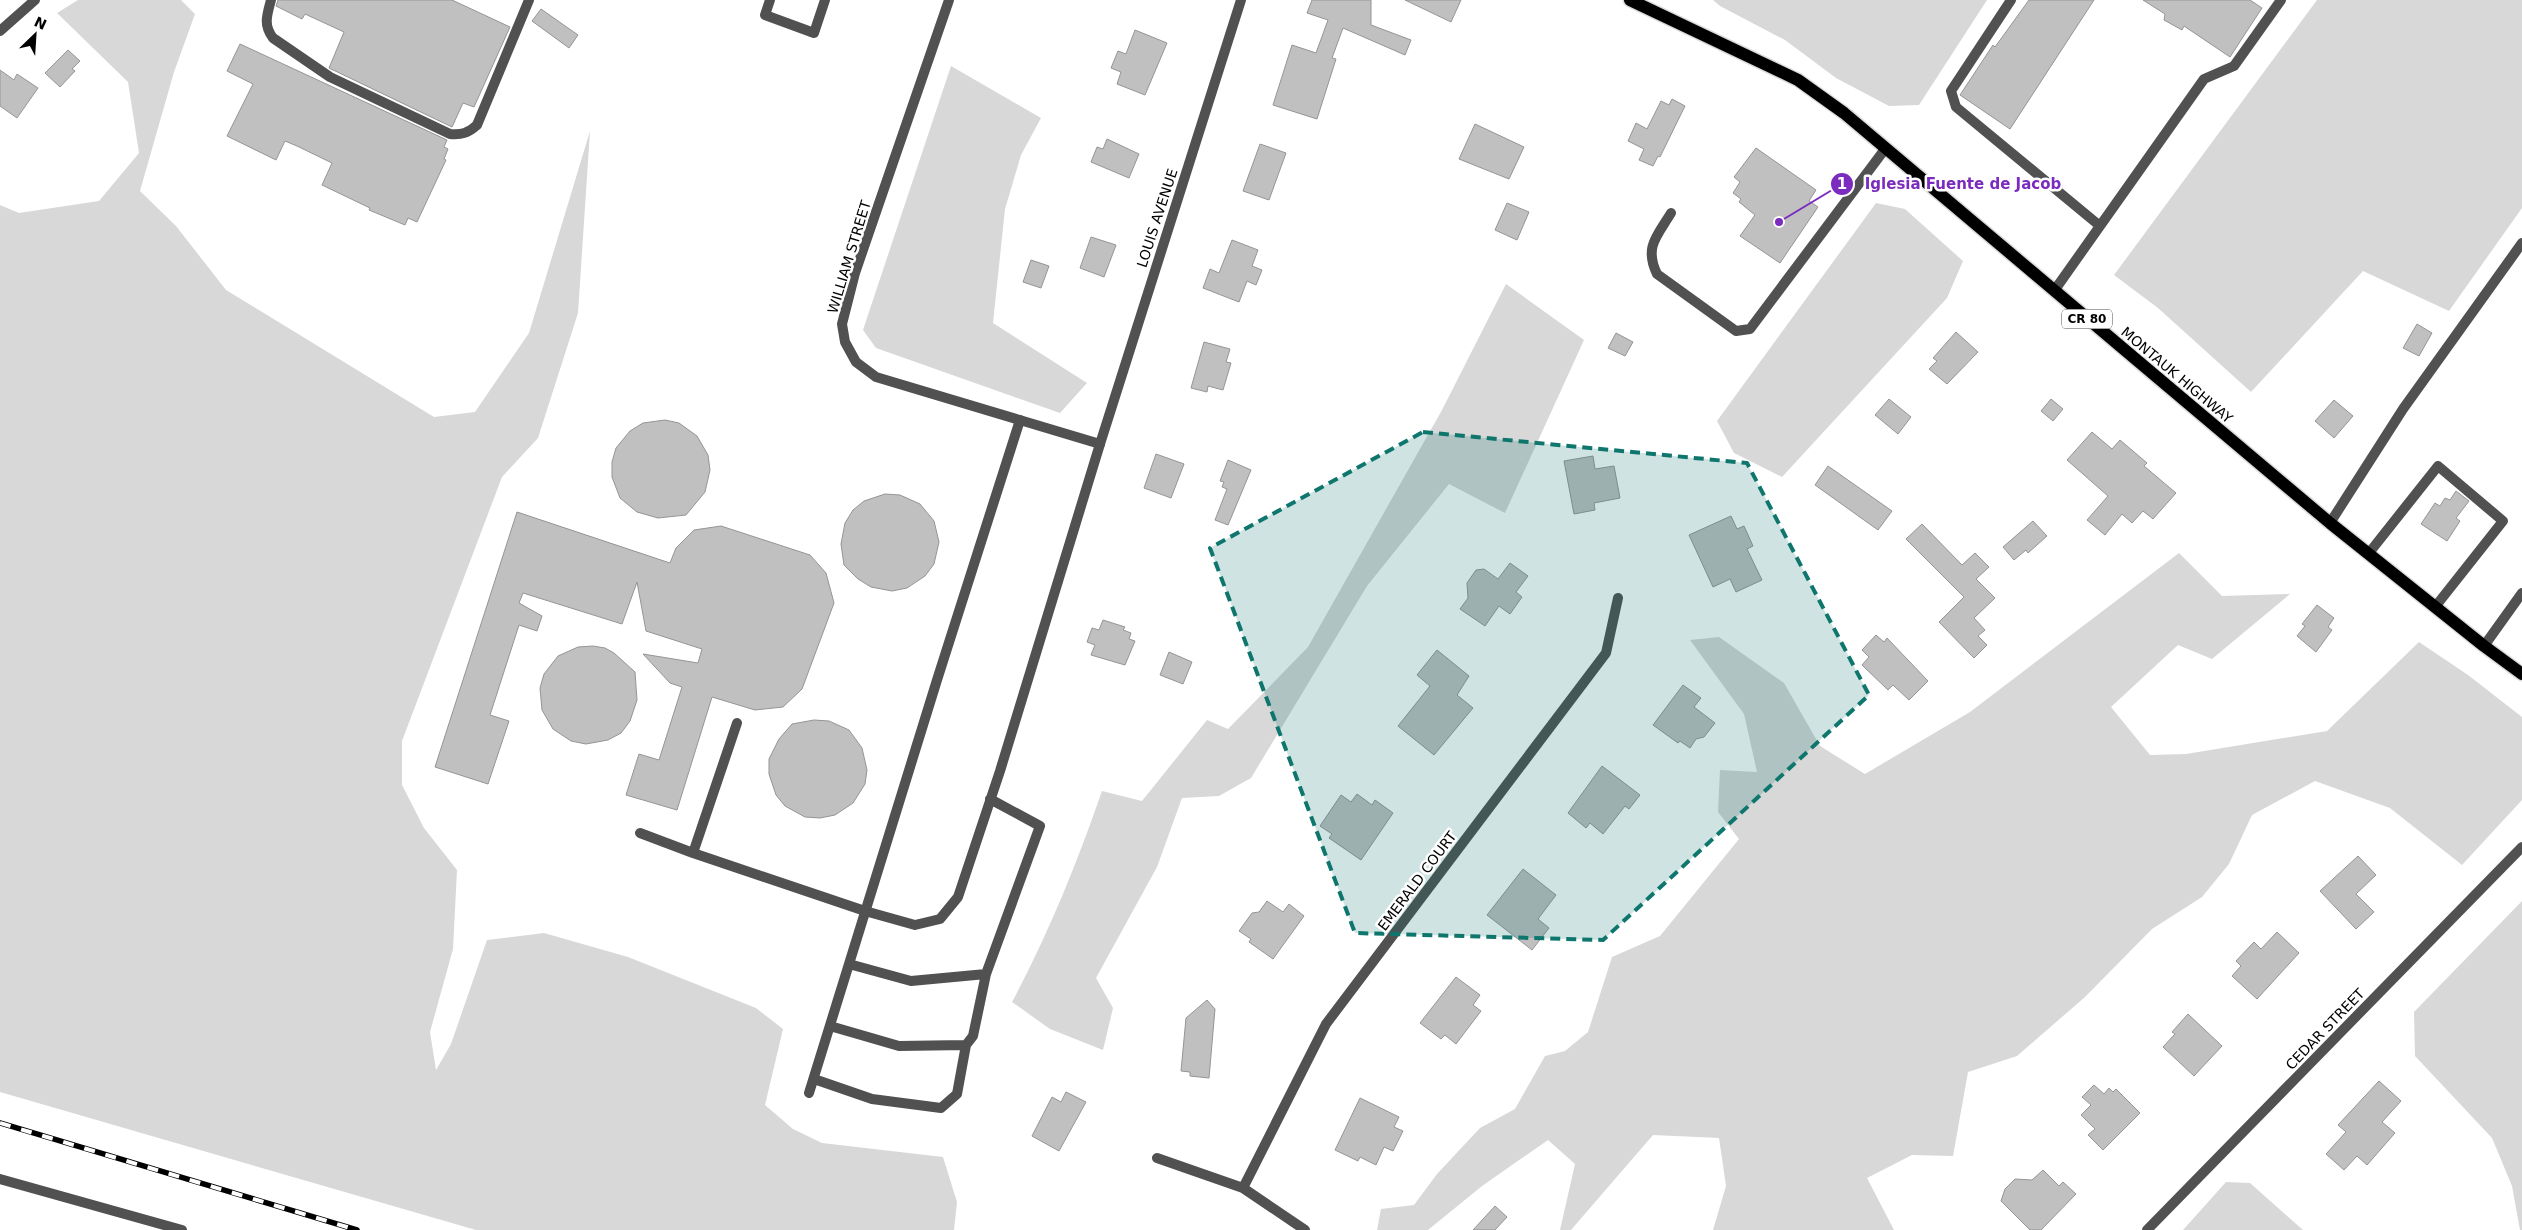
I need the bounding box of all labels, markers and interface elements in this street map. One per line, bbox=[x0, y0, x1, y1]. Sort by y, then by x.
north arrow bbox=[10, 10, 60, 60]
text: N bbox=[32, 13, 49, 33]
street label: LOUIS AVENUE bbox=[1134, 167, 1180, 269]
callout: Iglesia Fuente de Jacob bbox=[1830, 169, 2071, 199]
text: 1 bbox=[1837, 175, 1847, 193]
text: Iglesia Fuente de Jacob bbox=[1865, 175, 2061, 193]
street label: WILLIAM STREET bbox=[824, 198, 874, 315]
road number: CR 80 bbox=[2062, 310, 2112, 328]
street label: MONTAUK HIGHWAY bbox=[2118, 324, 2236, 427]
street label: EMERALD COURT bbox=[1375, 828, 1460, 934]
street label: CEDAR STREET bbox=[2282, 985, 2368, 1073]

